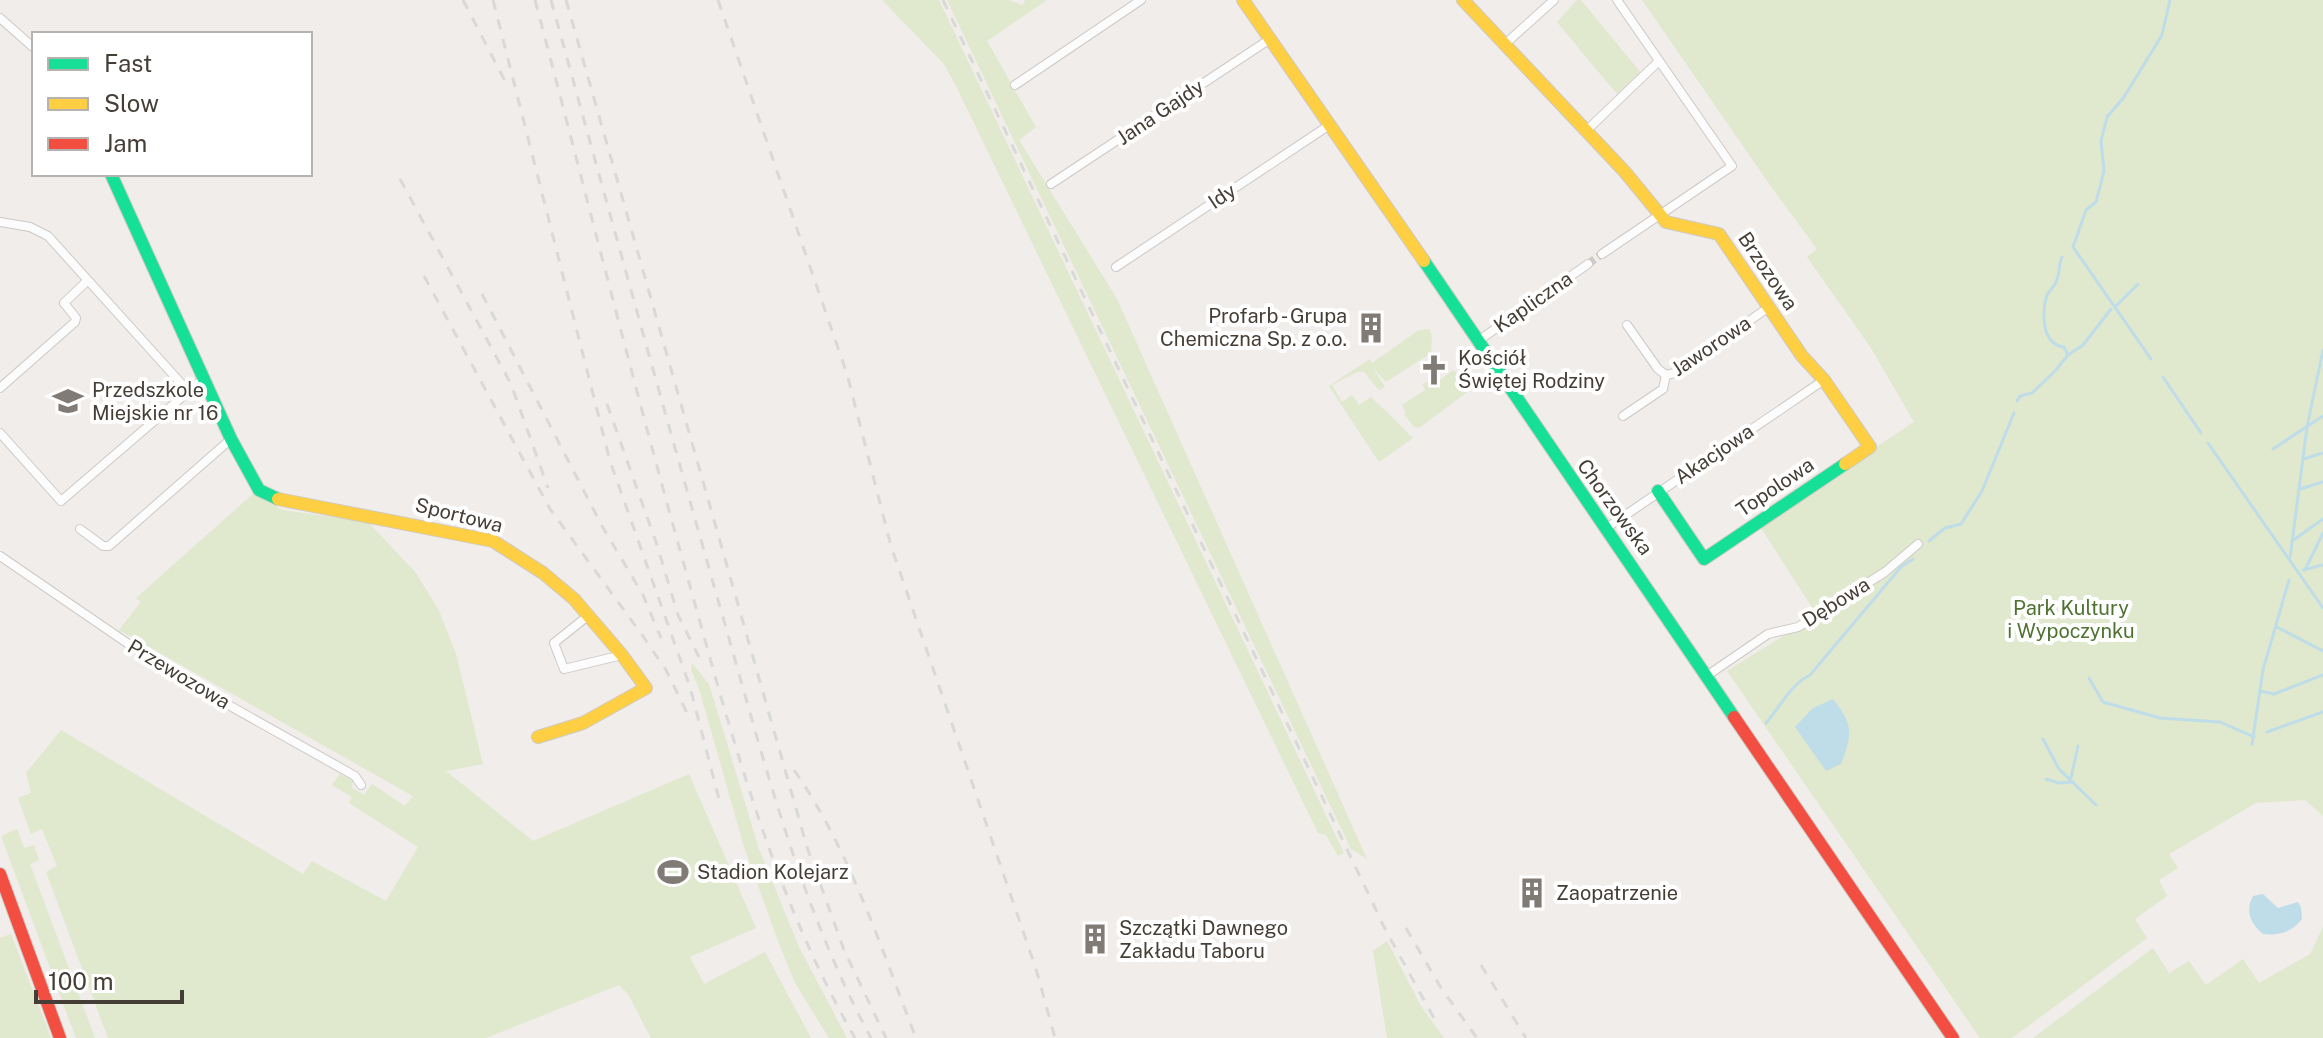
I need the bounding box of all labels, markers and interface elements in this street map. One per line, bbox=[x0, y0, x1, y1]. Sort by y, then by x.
legend bbox=[32, 32, 312, 176]
text: Fast bbox=[104, 49, 152, 77]
street label: Jana Gajdy bbox=[1112, 74, 1208, 150]
text: Slow bbox=[104, 89, 159, 117]
text: Jam bbox=[104, 129, 147, 157]
street label: Idy bbox=[1204, 178, 1241, 214]
street label: Brzozowa bbox=[1733, 227, 1803, 315]
street label: Kapliczna bbox=[1489, 266, 1577, 338]
place label: Profarb - Grupa Chemiczna Sp. z o.o. bbox=[1160, 304, 1347, 351]
building icon: Profarb - Grupa Chemiczna Sp. z o.o. bbox=[1354, 311, 1388, 345]
street label: Jaworowa bbox=[1667, 311, 1755, 381]
place label: Kościół Świętej Rodziny bbox=[1458, 346, 1605, 393]
church icon: Kościół Świętej Rodziny bbox=[1417, 353, 1451, 387]
place label: Przedszkole Miejskie nr 16 bbox=[92, 378, 218, 425]
school or university icon: Przedszkole Miejskie nr 16 bbox=[51, 384, 85, 418]
street label: Akacjowa bbox=[1670, 419, 1758, 489]
street label: Topolowa bbox=[1732, 452, 1818, 522]
street label: Chorzowska bbox=[1572, 454, 1658, 560]
street label: Sportowa bbox=[413, 493, 505, 537]
street label: Dębowa bbox=[1798, 572, 1874, 632]
park label: Park Kultury i Wypoczynku bbox=[2007, 596, 2135, 643]
street label: Przewozowa bbox=[124, 634, 234, 714]
sports icon: Stadion Kolejarz bbox=[656, 855, 690, 889]
place label: Stadion Kolejarz bbox=[697, 860, 849, 884]
building icon: Zaopatrzenie bbox=[1515, 876, 1549, 910]
place label: Zaopatrzenie bbox=[1556, 881, 1678, 905]
place label: Szczątki Dawnego Zakładu Taboru bbox=[1119, 916, 1288, 963]
building icon: Szczątki Dawnego Zakładu Taboru bbox=[1078, 922, 1112, 956]
scale bar bbox=[36, 954, 182, 1004]
text: 100 m bbox=[48, 967, 114, 995]

